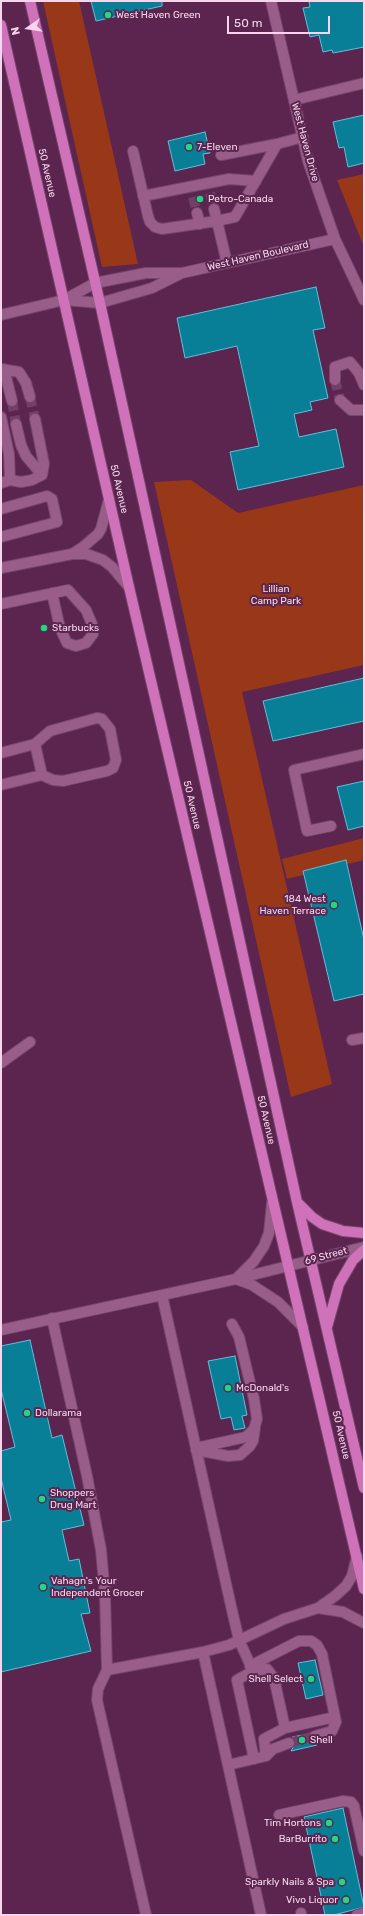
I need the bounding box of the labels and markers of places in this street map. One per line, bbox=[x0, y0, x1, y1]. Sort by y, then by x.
place label: West Haven Green bbox=[116, 9, 201, 21]
marker: West Haven Green bbox=[103, 10, 113, 20]
place label: 7-Eleven bbox=[197, 141, 237, 153]
marker: 7-Eleven bbox=[184, 142, 194, 152]
place label: Petro-Canada bbox=[208, 193, 273, 205]
marker: Petro-Canada bbox=[195, 194, 205, 204]
place label: Starbucks bbox=[52, 622, 99, 634]
marker: Starbucks bbox=[39, 623, 49, 633]
place label: 184 West Haven Terrace bbox=[259, 893, 326, 916]
marker: 184 West Haven Terrace bbox=[329, 900, 339, 910]
place label: McDonald's bbox=[236, 1382, 289, 1394]
marker: McDonald's bbox=[223, 1383, 233, 1393]
place label: Dollarama bbox=[35, 1407, 82, 1419]
marker: Dollarama bbox=[22, 1408, 32, 1418]
place label: Shoppers Drug Mart bbox=[50, 1487, 96, 1510]
marker: Shoppers Drug Mart bbox=[37, 1494, 47, 1504]
place label: Vahagn's Your Independent Grocer bbox=[51, 1575, 144, 1598]
marker: Vahagn's Your Independent Grocer bbox=[38, 1582, 48, 1592]
place label: Shell Select bbox=[249, 1673, 303, 1685]
marker: Shell Select bbox=[306, 1674, 316, 1684]
place label: Shell bbox=[310, 1734, 333, 1746]
marker: Shell bbox=[297, 1735, 307, 1745]
place label: Tim Hortons bbox=[264, 1817, 321, 1829]
marker: Tim Hortons bbox=[324, 1818, 334, 1828]
place label: BarBurrito bbox=[279, 1833, 327, 1845]
marker: BarBurrito bbox=[330, 1834, 340, 1844]
place label: Sparkly Nails & Spa bbox=[245, 1876, 334, 1888]
marker: Sparkly Nails & Spa bbox=[337, 1877, 347, 1887]
place label: Vivo Liquor bbox=[286, 1894, 338, 1906]
marker: Vivo Liquor bbox=[341, 1895, 351, 1905]

